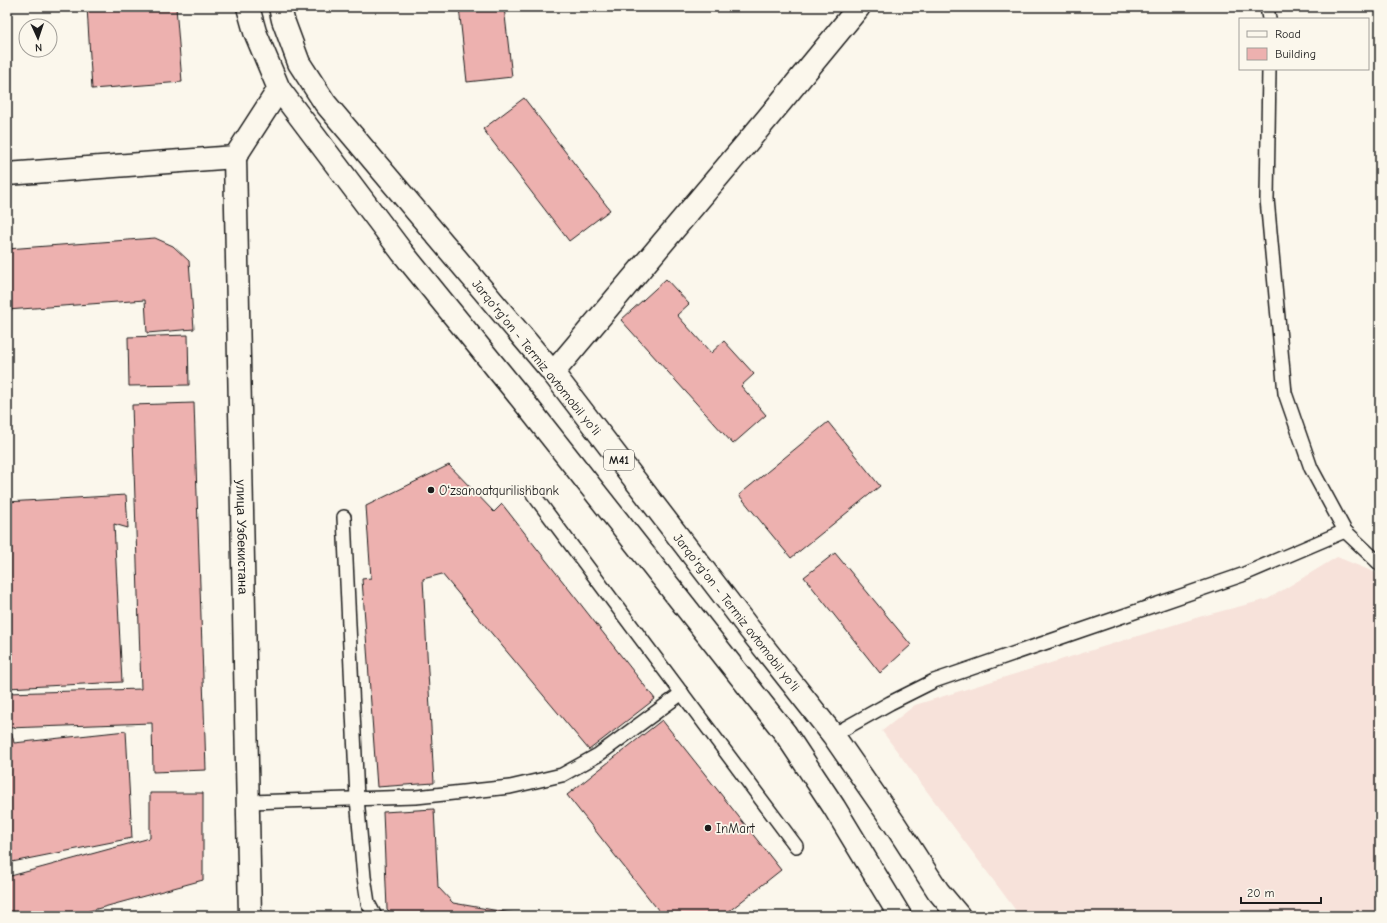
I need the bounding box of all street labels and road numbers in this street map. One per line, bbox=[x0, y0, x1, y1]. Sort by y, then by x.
street label: Jarqoʻrgʻon - Termiz avtomobil yoʻli bbox=[469, 276, 604, 438]
road number: M41 bbox=[604, 450, 634, 470]
street label: улица Узбекистана bbox=[233, 479, 251, 595]
street label: Jarqoʻrgʻon - Termiz avtomobil yoʻli bbox=[670, 530, 803, 694]

